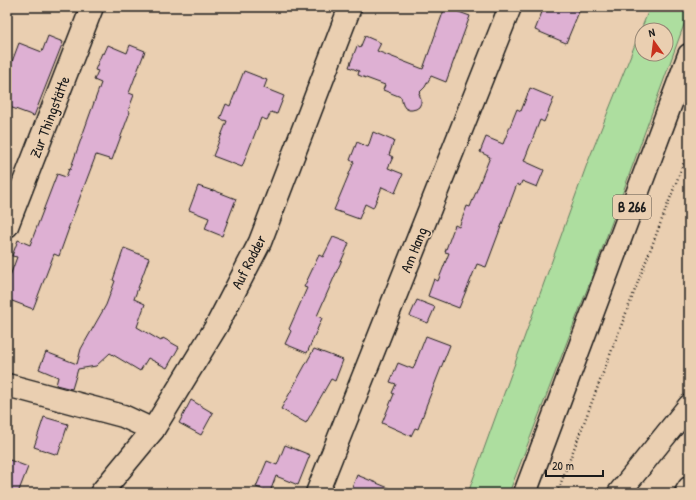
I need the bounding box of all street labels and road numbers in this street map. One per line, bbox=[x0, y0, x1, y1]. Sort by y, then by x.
street label: Zur Thingstätte bbox=[24, 73, 75, 161]
road number: B 266 bbox=[613, 195, 651, 219]
street label: Am Hang bbox=[395, 224, 432, 276]
street label: Auf Rodder bbox=[226, 231, 271, 293]

